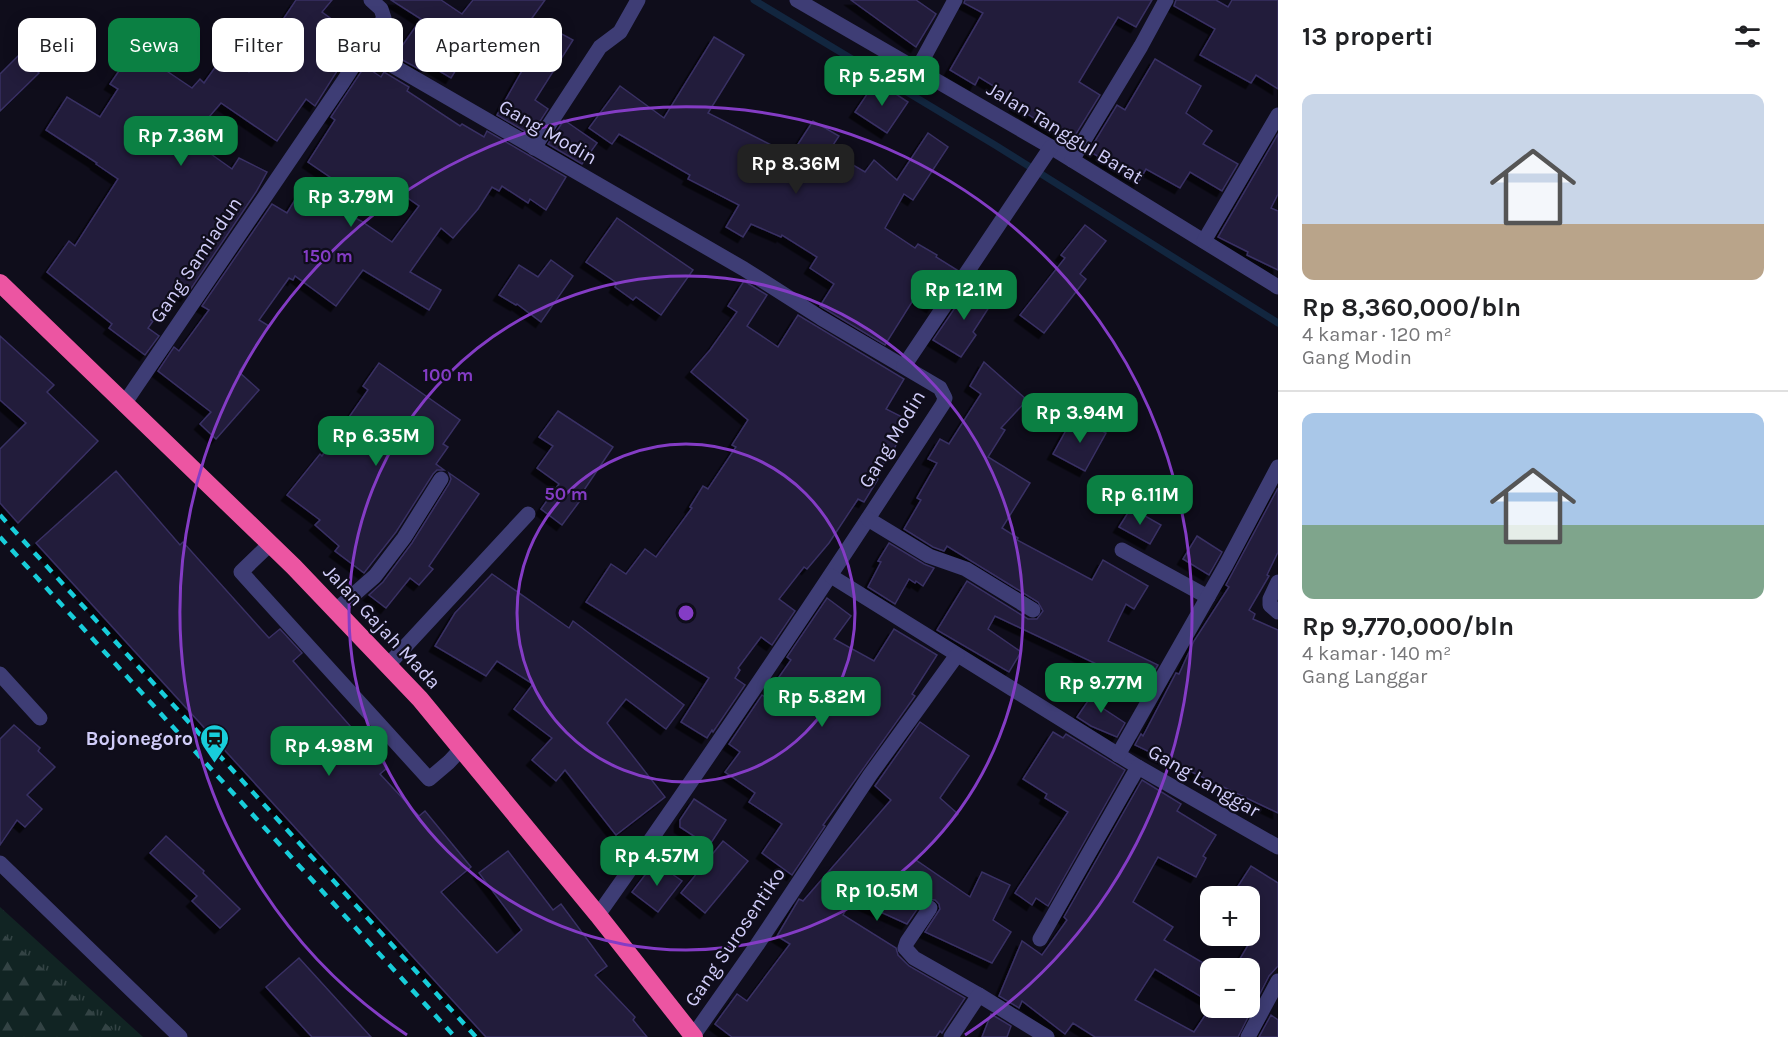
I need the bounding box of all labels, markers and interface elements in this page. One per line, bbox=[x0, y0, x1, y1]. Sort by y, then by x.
chip: Beli bbox=[18, 18, 96, 72]
chip: Sewa bbox=[108, 18, 200, 72]
chip: Filter bbox=[212, 18, 304, 72]
chip: Baru bbox=[316, 18, 403, 72]
chip: Apartemen bbox=[415, 18, 562, 72]
icon: filters bbox=[1731, 20, 1764, 53]
text: 13 properti bbox=[1302, 21, 1433, 52]
pin: Rp 5.25M bbox=[820, 56, 944, 107]
text: Rp 5.25M bbox=[838, 64, 926, 87]
street label: Jalan Tanggul Barat bbox=[983, 77, 1148, 189]
street label: Gang Modin bbox=[495, 95, 601, 169]
pin: Rp 7.36M bbox=[119, 116, 243, 167]
text: Rp 7.36M bbox=[138, 124, 224, 147]
icon: home bbox=[1479, 133, 1587, 241]
pin: Rp 8.36M bbox=[734, 144, 858, 195]
text: Rp 8.36M bbox=[751, 152, 841, 175]
pin: Rp 3.79M bbox=[289, 177, 413, 228]
text: Rp 3.79M bbox=[308, 185, 394, 208]
street label: Gang Samiadun bbox=[145, 193, 247, 327]
text: 150 m bbox=[303, 245, 353, 267]
pin: Rp 12.1M bbox=[902, 270, 1026, 321]
text: Rp 12.1M bbox=[925, 278, 1003, 301]
text: Rp 8,360,000/bln bbox=[1302, 292, 1521, 323]
text: 4 kamar · 120 m² bbox=[1302, 323, 1452, 346]
text: Gang Modin bbox=[1302, 346, 1412, 369]
text: 100 m bbox=[423, 364, 473, 386]
street label: Gang Modin bbox=[854, 386, 930, 492]
pin: Rp 3.94M bbox=[1018, 393, 1142, 444]
text: Rp 3.94M bbox=[1036, 401, 1124, 424]
pin: Rp 6.35M bbox=[314, 416, 438, 467]
text: Rp 6.35M bbox=[332, 424, 420, 447]
icon: home bbox=[1479, 452, 1587, 560]
pin: Rp 6.11M bbox=[1078, 475, 1202, 526]
text: 50 m bbox=[544, 483, 588, 505]
text: Rp 6.11M bbox=[1101, 483, 1179, 506]
street label: Jalan Gajah Mada bbox=[319, 560, 445, 694]
centre of rings bbox=[676, 603, 696, 623]
text: Rp 9,770,000/bln bbox=[1302, 611, 1514, 642]
text: 4 kamar · 140 m² bbox=[1302, 642, 1451, 665]
pin: Rp 9.77M bbox=[1039, 663, 1163, 714]
text: Gang Langgar bbox=[1302, 665, 1427, 688]
text: Rp 9.77M bbox=[1059, 671, 1143, 694]
pin: Rp 5.82M bbox=[760, 677, 884, 728]
text: Rp 5.82M bbox=[778, 685, 866, 708]
station icon: Bojonegoro bbox=[198, 722, 230, 764]
pin: Rp 4.98M bbox=[267, 726, 391, 777]
place label: Bojonegoro bbox=[86, 727, 193, 750]
text: Rp 4.98M bbox=[285, 734, 373, 757]
street label: Gang Langgar bbox=[1144, 740, 1265, 823]
pin: Rp 4.57M bbox=[595, 836, 719, 887]
text: Rp 4.57M bbox=[614, 844, 700, 867]
street label: Gang Surosentiko bbox=[680, 863, 790, 1011]
pin: Rp 10.5M bbox=[815, 871, 939, 922]
text: Rp 10.5M bbox=[835, 879, 919, 902]
map controls bbox=[1200, 886, 1260, 1018]
button: + bbox=[1200, 886, 1260, 946]
button: − bbox=[1200, 958, 1260, 1018]

